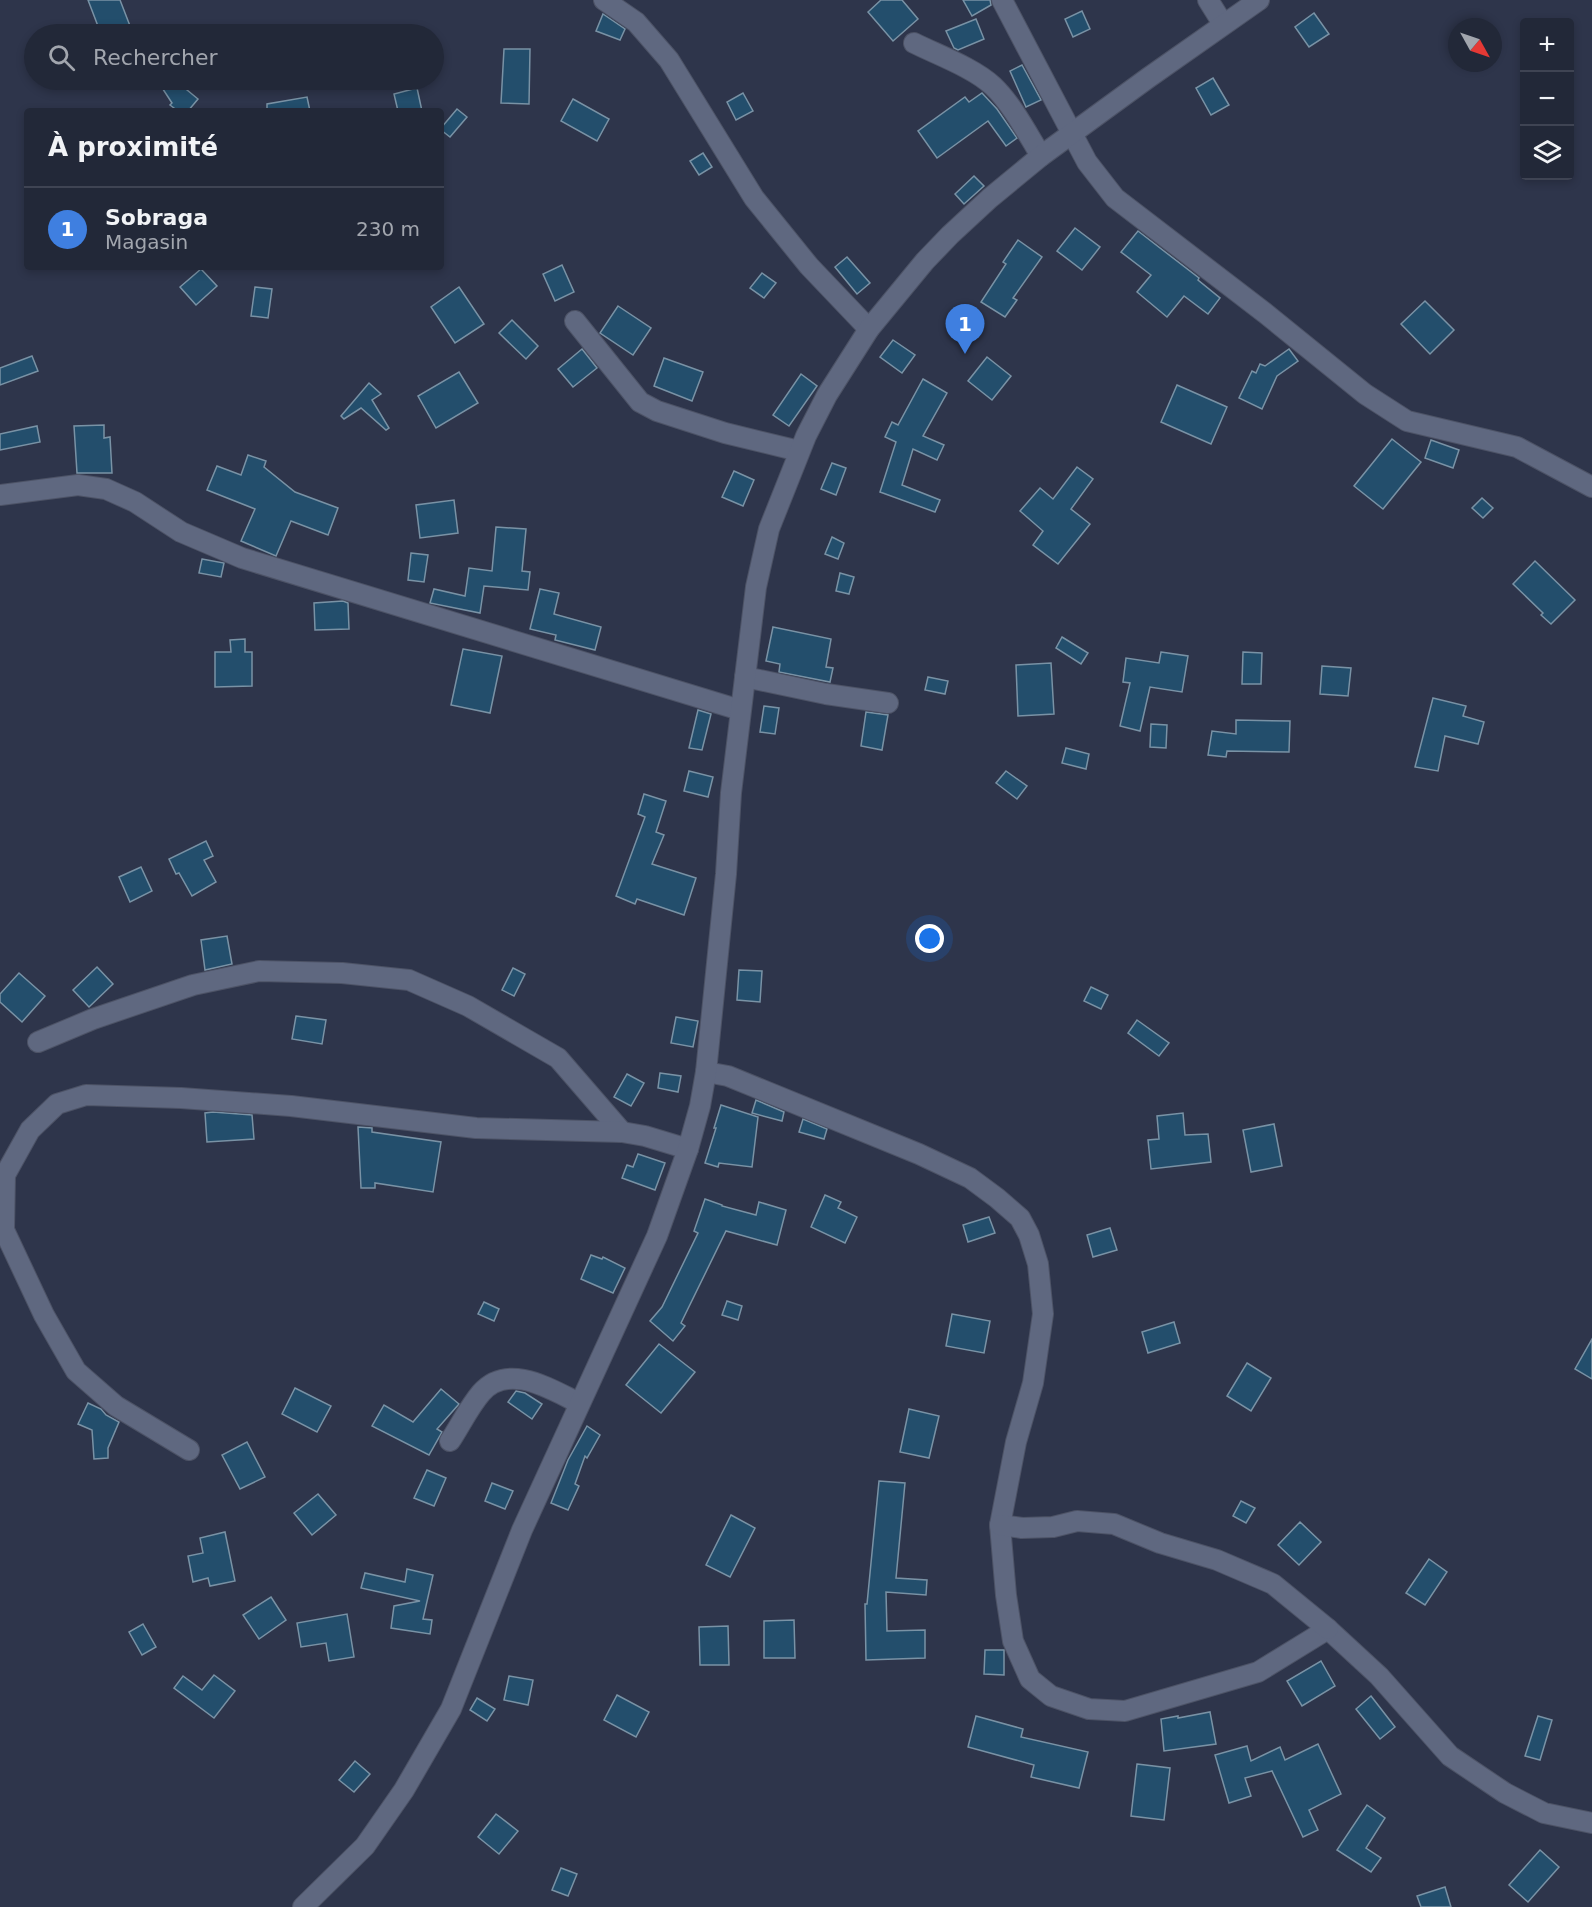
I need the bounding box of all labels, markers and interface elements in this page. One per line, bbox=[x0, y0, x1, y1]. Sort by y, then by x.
north arrow bbox=[1448, 18, 1502, 72]
map controls bbox=[1520, 18, 1574, 180]
button: + bbox=[1520, 18, 1574, 72]
search box bbox=[24, 24, 444, 90]
icon: search bbox=[45, 41, 78, 74]
text: Rechercher bbox=[93, 45, 218, 70]
button: − bbox=[1520, 72, 1574, 126]
button: layers bbox=[1520, 126, 1574, 180]
text: À proximité bbox=[48, 132, 218, 162]
text: Sobraga bbox=[105, 205, 208, 230]
text: 1 bbox=[61, 217, 74, 241]
text: 230 m bbox=[356, 217, 420, 241]
text: Magasin bbox=[105, 230, 188, 254]
pin: 1 bbox=[946, 304, 984, 354]
your location bbox=[915, 924, 944, 953]

